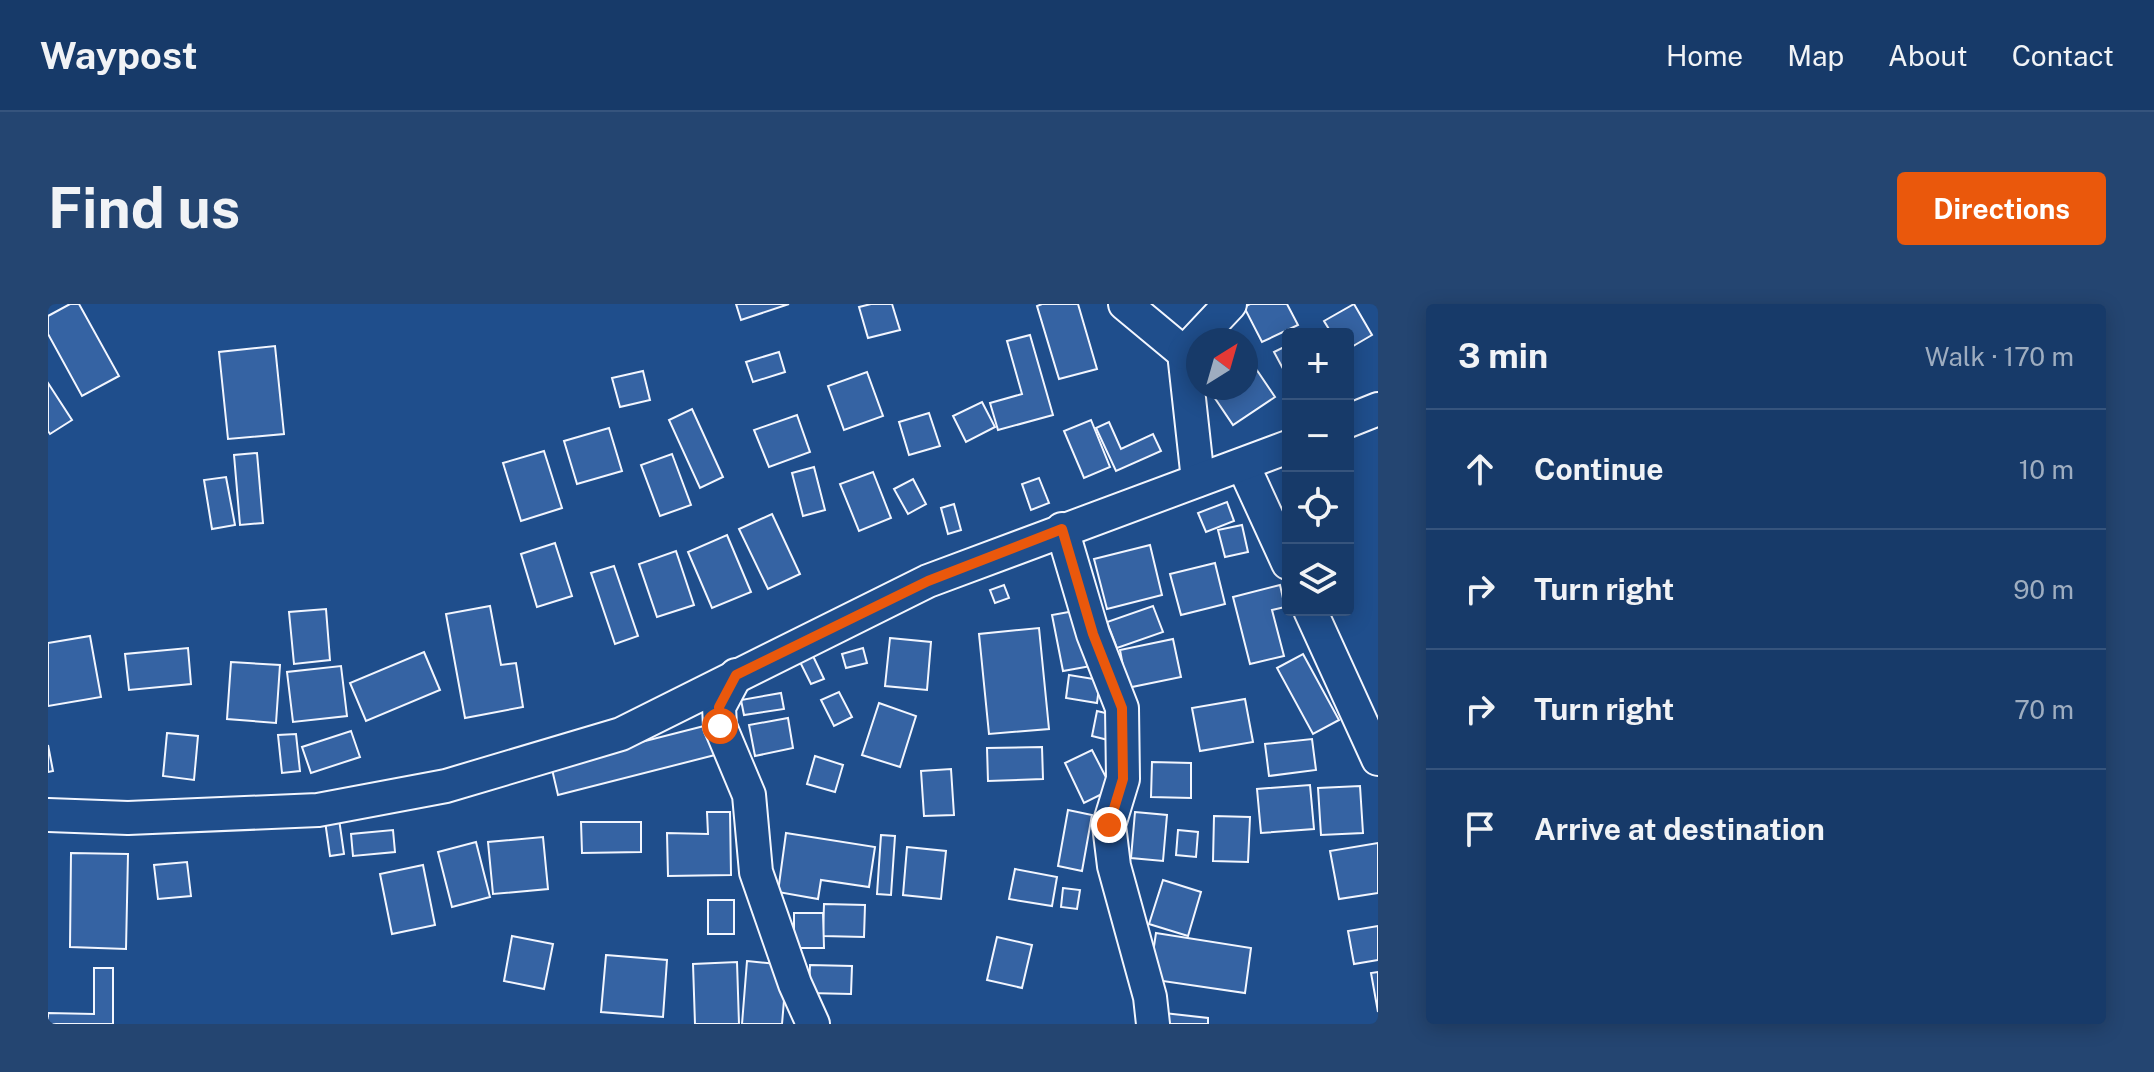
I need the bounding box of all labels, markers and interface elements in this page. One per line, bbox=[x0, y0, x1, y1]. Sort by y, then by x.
text: Waypost bbox=[40, 33, 198, 78]
text: Home bbox=[1666, 39, 1743, 72]
text: Map bbox=[1787, 39, 1844, 72]
text: About bbox=[1888, 39, 1968, 72]
text: Contact bbox=[2012, 39, 2114, 72]
button: Directions bbox=[1897, 172, 2106, 245]
text: Find us bbox=[48, 175, 240, 241]
north arrow bbox=[1186, 328, 1258, 400]
map controls bbox=[1282, 328, 1354, 616]
button: + bbox=[1282, 328, 1354, 400]
text: 3 min bbox=[1458, 336, 1548, 376]
text: Walk · 170 m bbox=[1925, 341, 2074, 372]
button: − bbox=[1282, 400, 1354, 472]
icon: ahead bbox=[1458, 447, 1502, 491]
text: Continue bbox=[1534, 451, 1664, 487]
text: 10 m bbox=[2019, 454, 2074, 485]
button: locate bbox=[1282, 472, 1354, 544]
button: layers bbox=[1282, 544, 1354, 616]
icon: right bbox=[1458, 567, 1502, 611]
text: Turn right bbox=[1534, 571, 1674, 607]
text: 90 m bbox=[2013, 574, 2074, 605]
icon: right bbox=[1458, 687, 1502, 731]
text: Turn right bbox=[1534, 691, 1674, 727]
text: 70 m bbox=[2014, 694, 2074, 725]
route start bbox=[702, 708, 738, 744]
route end bbox=[1091, 807, 1127, 843]
icon: arrive bbox=[1458, 807, 1502, 851]
text: Arrive at destination bbox=[1534, 811, 1825, 847]

